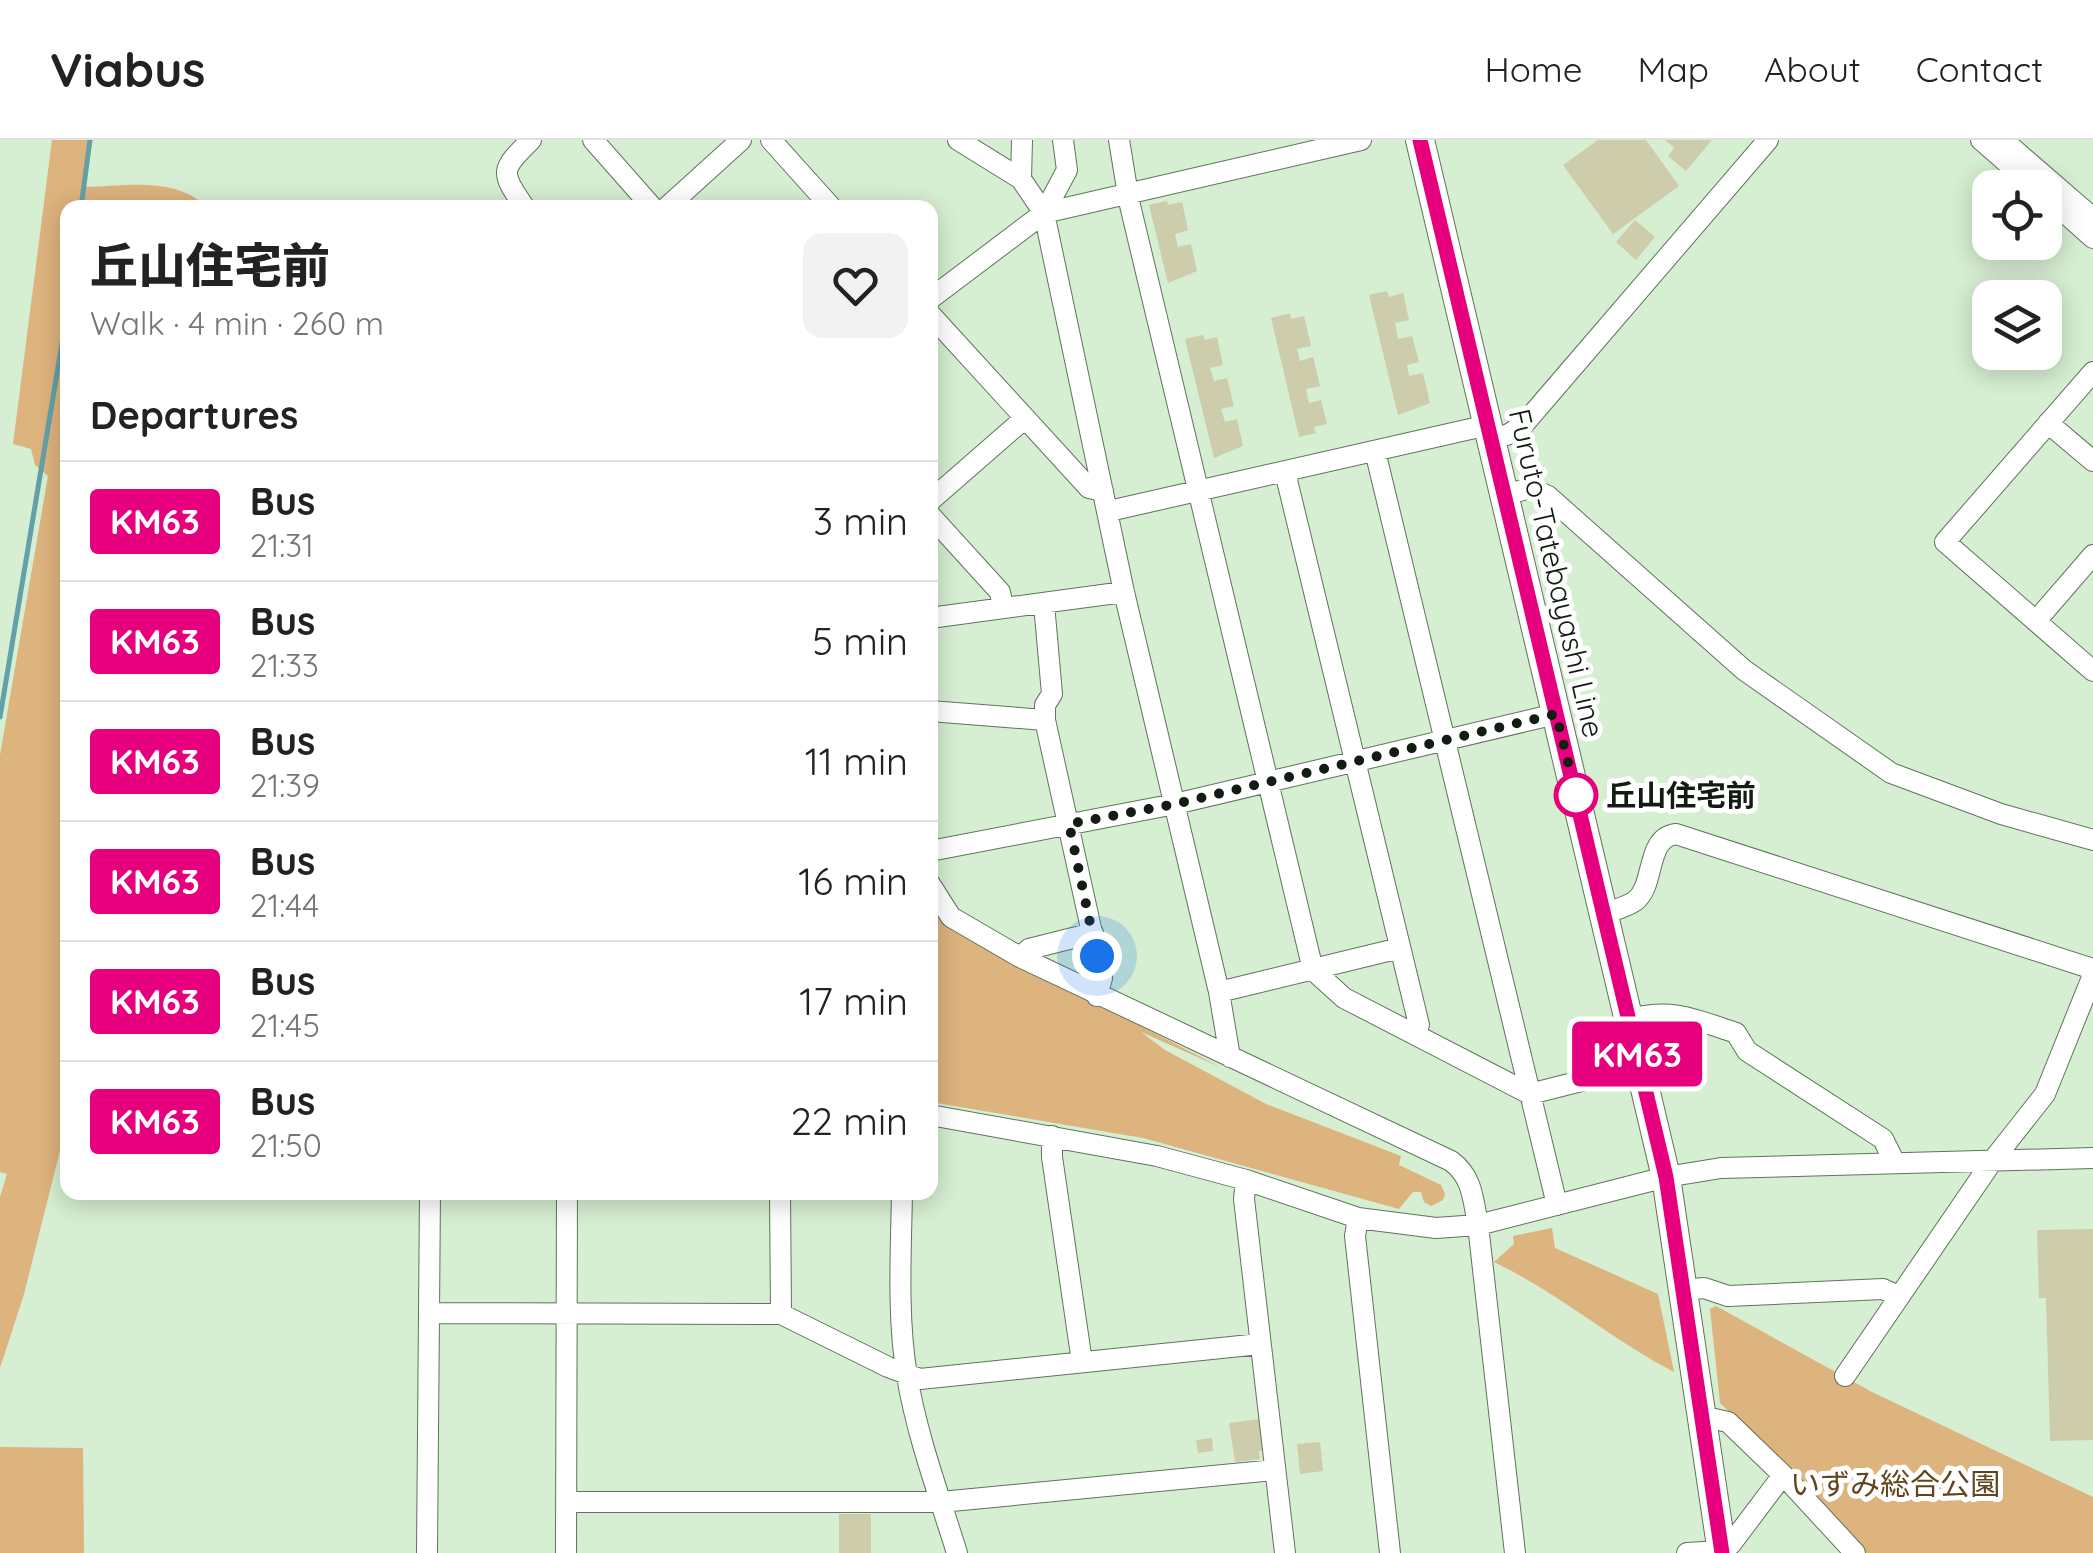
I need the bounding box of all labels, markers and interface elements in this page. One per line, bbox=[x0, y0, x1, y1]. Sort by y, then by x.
text: Viabus bbox=[50, 39, 205, 99]
text: Home bbox=[1485, 47, 1583, 91]
text: Map bbox=[1638, 47, 1709, 91]
text: About bbox=[1764, 47, 1861, 91]
text: Contact bbox=[1916, 47, 2043, 91]
map controls bbox=[1972, 170, 2062, 370]
button: locate bbox=[1972, 170, 2062, 260]
button: heart bbox=[803, 233, 908, 338]
text: 丘山住宅前 bbox=[90, 235, 330, 295]
button: layers bbox=[1972, 280, 2062, 370]
text: Walk · 4 min · 260 m bbox=[90, 303, 384, 343]
text: Departures bbox=[90, 391, 298, 439]
street label: Furuto-Tatebayashi Line bbox=[1501, 405, 1613, 741]
text: Bus bbox=[250, 477, 315, 525]
text: 3 min bbox=[813, 497, 908, 545]
text: KM63 bbox=[110, 499, 200, 543]
text: 21:31 bbox=[250, 525, 314, 565]
text: Bus bbox=[250, 597, 315, 645]
text: 5 min bbox=[812, 617, 908, 665]
text: KM63 bbox=[110, 619, 200, 663]
text: 21:33 bbox=[250, 645, 319, 685]
text: Bus bbox=[250, 717, 315, 765]
text: 11 min bbox=[805, 737, 908, 785]
text: KM63 bbox=[110, 739, 200, 783]
text: 21:39 bbox=[250, 765, 320, 805]
marker: 丘山住宅前 bbox=[1555, 774, 1597, 816]
place label: 丘山住宅前 bbox=[1606, 776, 1756, 814]
text: Bus bbox=[250, 837, 315, 885]
text: 16 min bbox=[798, 857, 908, 905]
text: KM63 bbox=[110, 859, 200, 903]
text: 21:44 bbox=[250, 885, 319, 925]
your location bbox=[1072, 931, 1122, 981]
text: Bus bbox=[250, 957, 315, 1005]
text: 17 min bbox=[799, 977, 908, 1025]
text: KM63 bbox=[110, 979, 200, 1023]
text: 21:45 bbox=[250, 1005, 320, 1045]
line badge: KM63 bbox=[1567, 1022, 1707, 1086]
text: KM63 bbox=[1592, 1032, 1682, 1076]
text: Bus bbox=[250, 1077, 315, 1125]
text: 22 min bbox=[791, 1097, 908, 1145]
text: KM63 bbox=[110, 1099, 200, 1143]
text: 21:50 bbox=[250, 1125, 322, 1165]
park label: いずみ総合公園 bbox=[1790, 1465, 2000, 1503]

